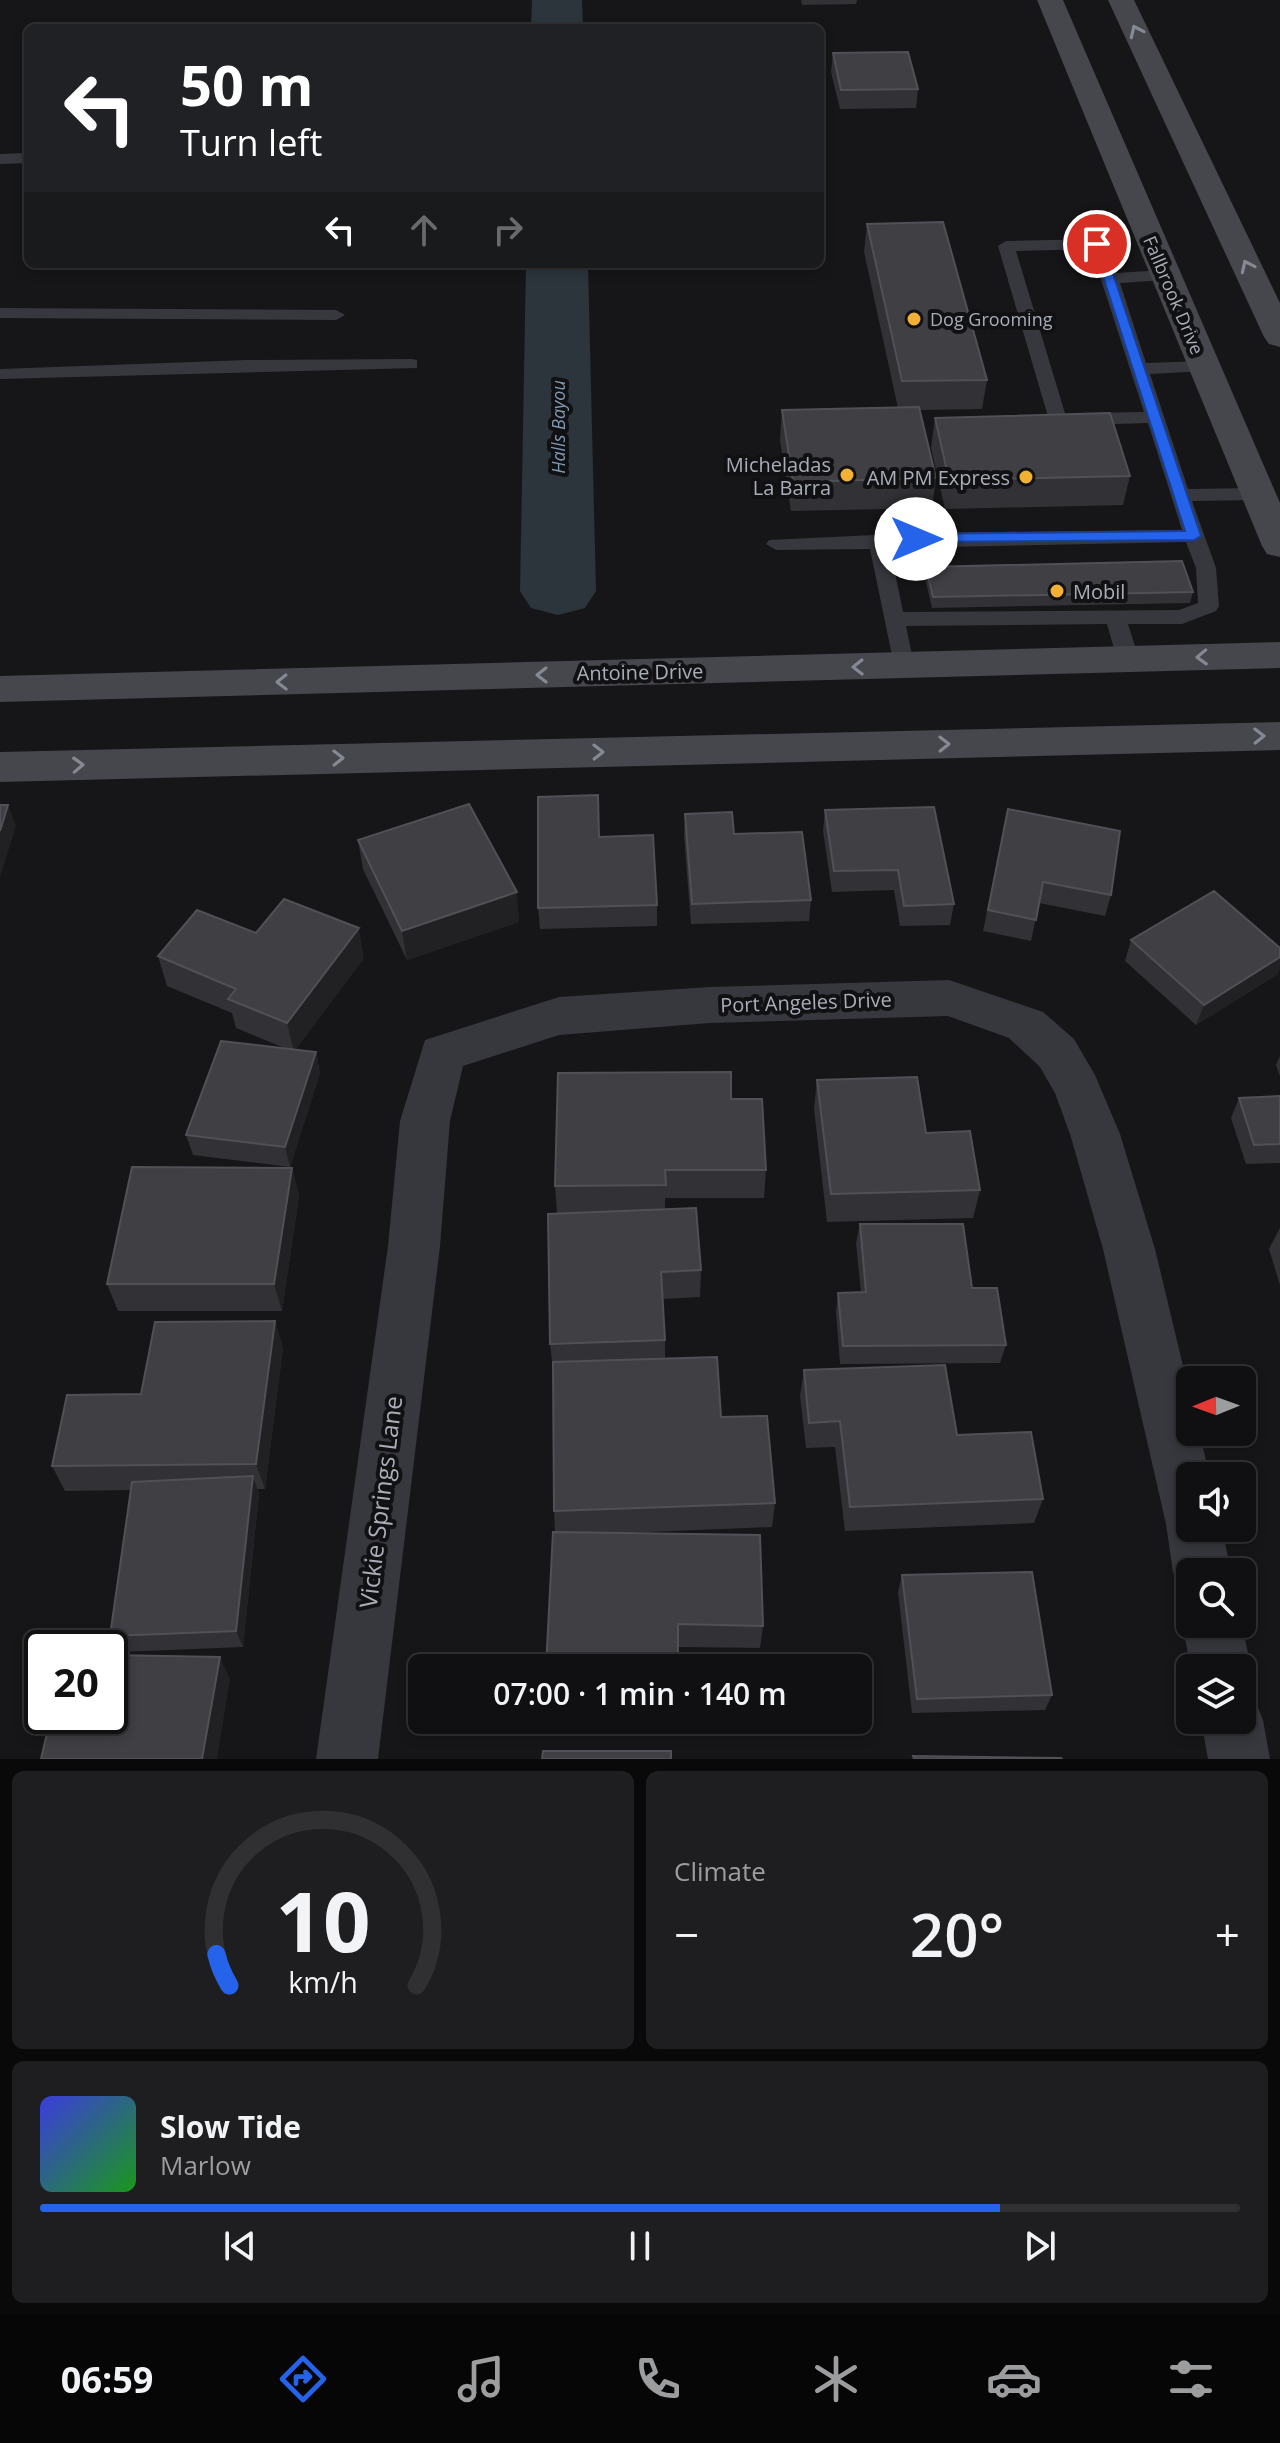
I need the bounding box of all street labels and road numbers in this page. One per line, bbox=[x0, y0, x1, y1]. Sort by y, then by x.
street label: Fallbrook Drive bbox=[1138, 232, 1210, 358]
street label: Antoine Drive bbox=[576, 657, 704, 687]
street label: Port Angeles Drive bbox=[720, 986, 892, 1018]
street label: Vickie Springs Lane bbox=[351, 1394, 409, 1610]

